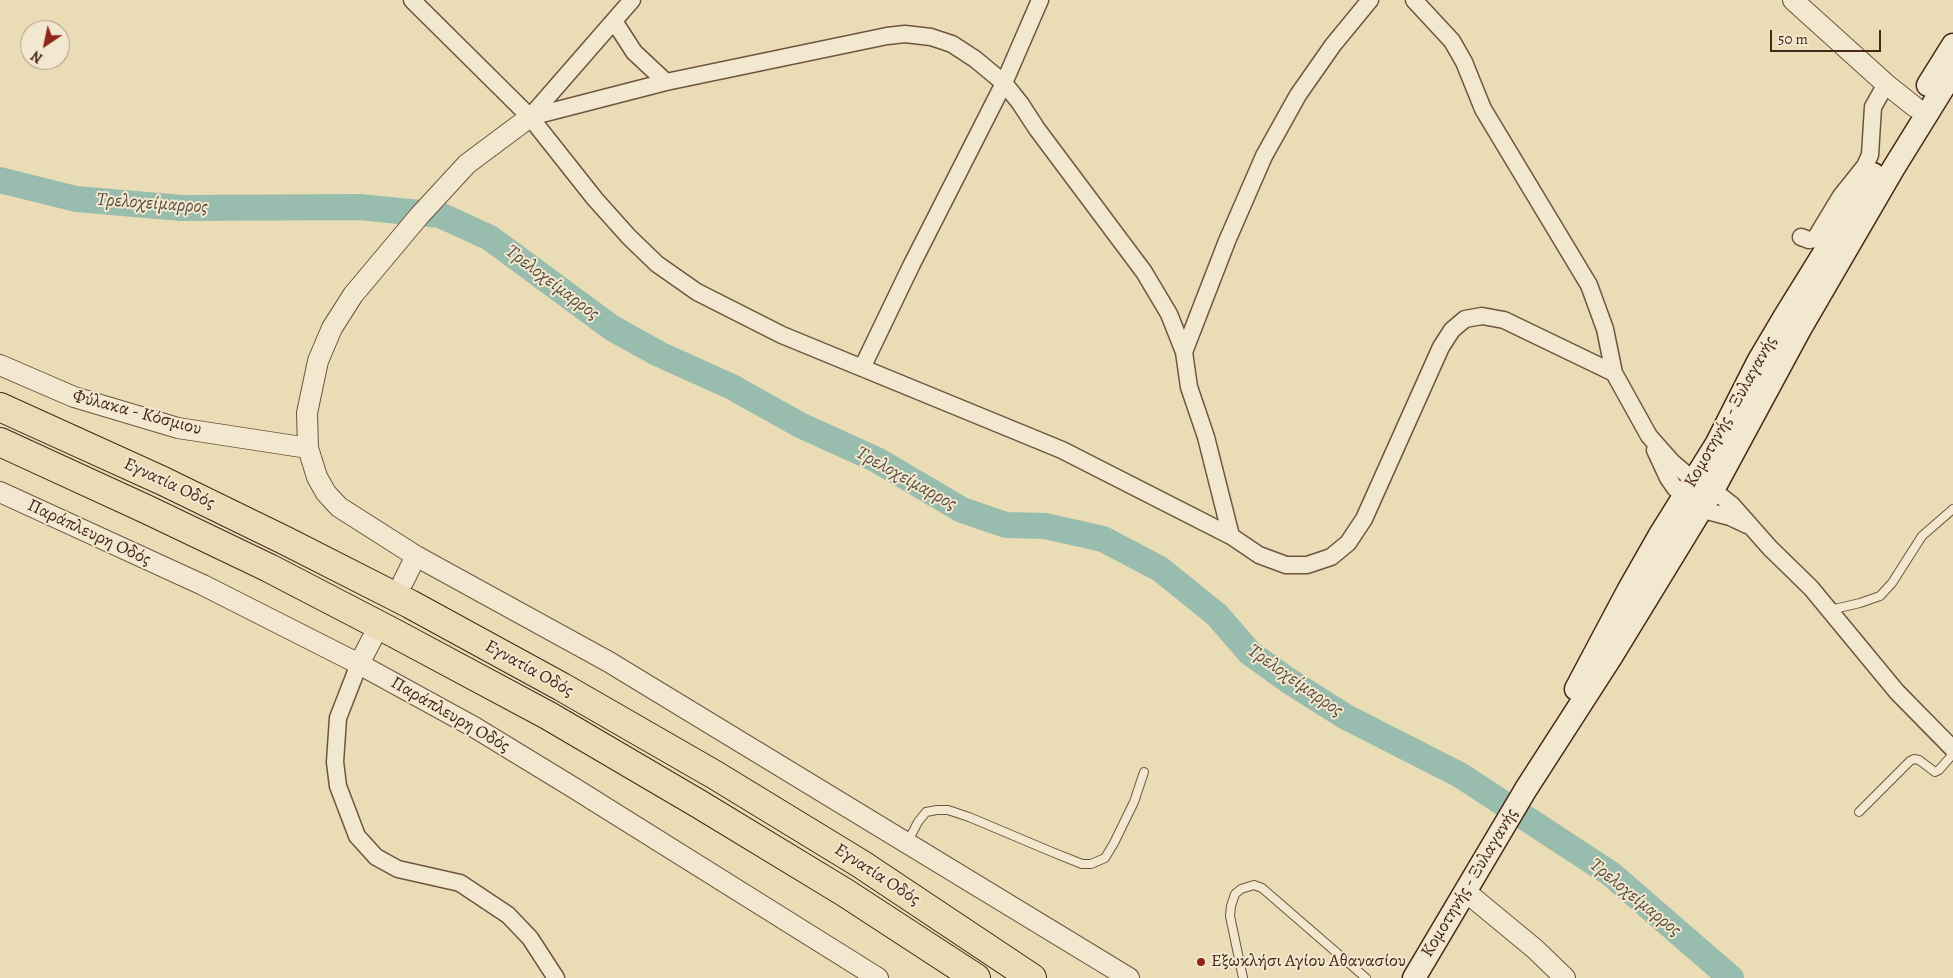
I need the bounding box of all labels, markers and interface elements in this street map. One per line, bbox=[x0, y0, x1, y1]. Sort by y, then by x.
north arrow bbox=[20, 20, 70, 70]
scale bar bbox=[1773, 20, 1884, 52]
text: 50 m bbox=[1778, 29, 1808, 49]
text: N bbox=[27, 46, 46, 68]
water label: Τρελοχείμαρρος bbox=[96, 189, 208, 219]
water label: Τρελοχείμαρρος bbox=[501, 240, 603, 326]
street label: Κομοτηνής - Ξυλαγανής bbox=[1680, 332, 1782, 492]
street label: Φύλακα - Κόσμιου bbox=[70, 385, 204, 441]
water label: Τρελοχείμαρρος bbox=[852, 442, 960, 516]
street label: Εγνατία Οδός bbox=[120, 453, 218, 515]
street label: Παράπλευρη Οδός bbox=[24, 495, 154, 571]
street label: Εγνατία Οδός bbox=[481, 636, 577, 702]
water label: Τρελοχείμαρρος bbox=[1243, 640, 1347, 722]
street label: Παράπλευρη Οδός bbox=[387, 672, 513, 758]
street label: Κομοτηνής - Ξυλαγανής bbox=[1417, 804, 1523, 962]
street label: Εγνατία Οδός bbox=[830, 839, 924, 911]
water label: Τρελοχείμαρρος bbox=[1585, 854, 1685, 942]
place label: Εξωκλήσι Αγίου Αθανασίου bbox=[1211, 951, 1406, 973]
marker: Εξωκλήσι Αγίου Αθανασίου bbox=[1195, 956, 1207, 968]

